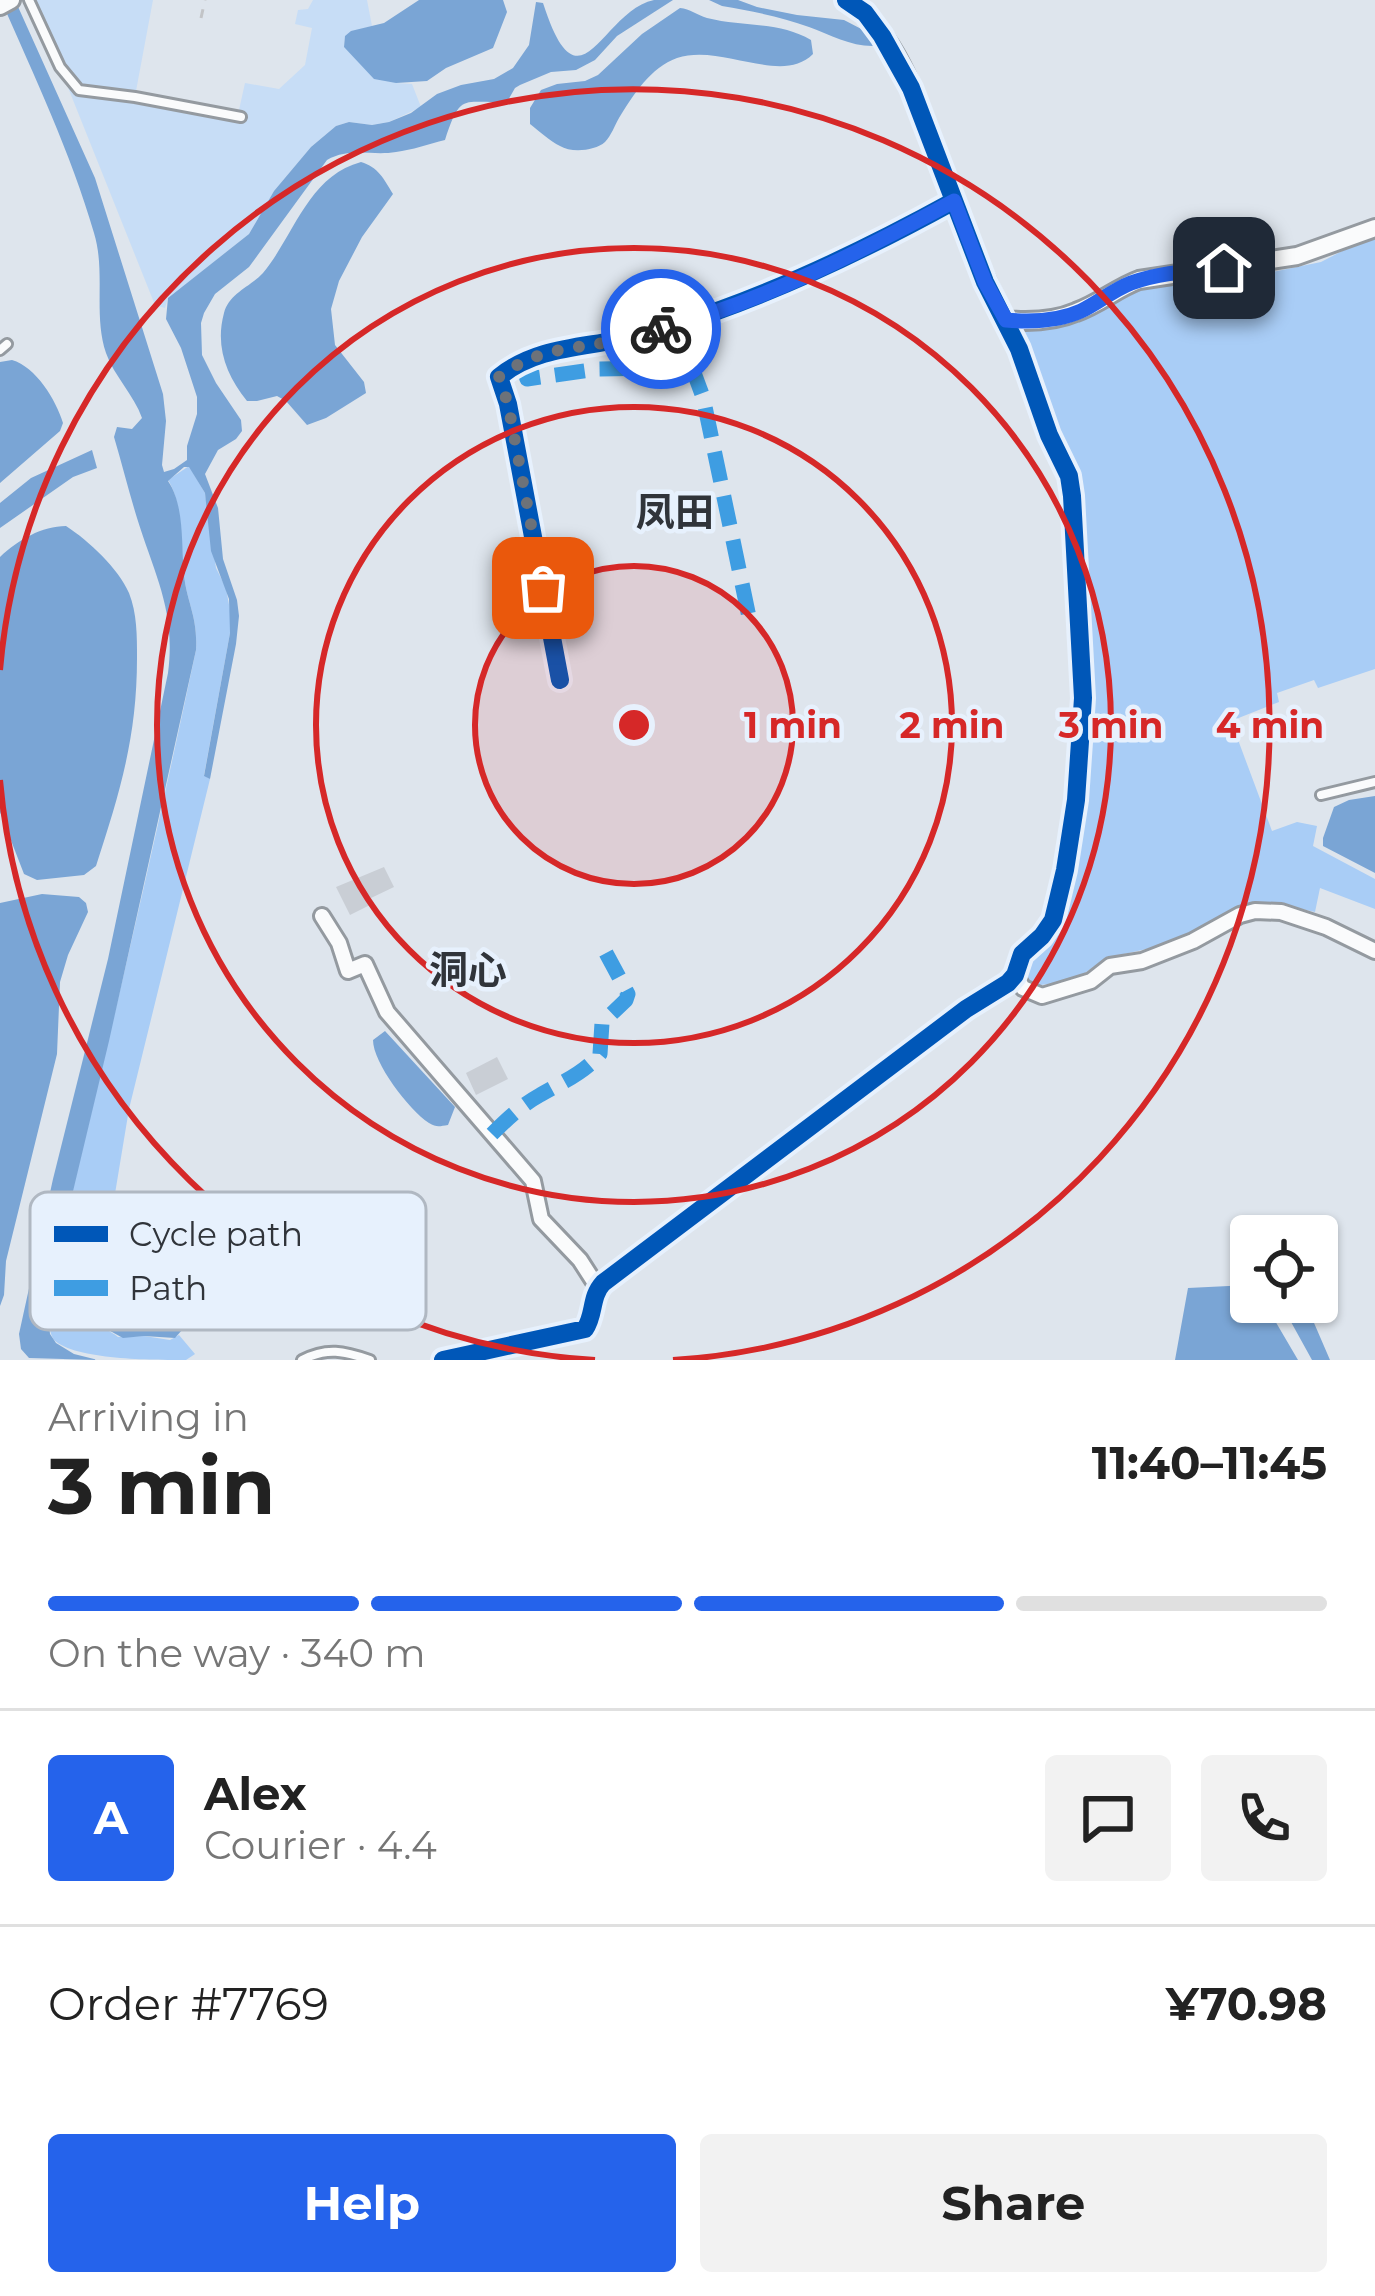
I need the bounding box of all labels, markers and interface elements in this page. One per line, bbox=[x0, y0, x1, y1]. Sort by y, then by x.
pin bbox=[1173, 217, 1275, 319]
icon: home bbox=[1191, 235, 1257, 301]
courier bbox=[601, 269, 721, 389]
icon: bike bbox=[628, 296, 694, 362]
district label: 凤田 bbox=[636, 488, 714, 536]
pin bbox=[492, 537, 594, 639]
icon: bag bbox=[510, 555, 576, 621]
text: 1 min bbox=[744, 703, 842, 747]
text: 2 min bbox=[900, 703, 1004, 747]
text: 3 min bbox=[1058, 703, 1163, 747]
text: 4 min bbox=[1216, 703, 1324, 747]
centre of rings bbox=[613, 704, 655, 746]
district label: 洞心 bbox=[429, 946, 507, 994]
legend bbox=[30, 1192, 426, 1330]
text: Cycle path bbox=[129, 1214, 303, 1254]
map controls bbox=[1230, 1215, 1338, 1323]
button: locate bbox=[1230, 1215, 1338, 1323]
text: Path bbox=[129, 1268, 207, 1308]
text: Arriving in bbox=[48, 1393, 249, 1441]
text: 11:40–11:45 bbox=[1092, 1435, 1327, 1490]
text: 3 min bbox=[48, 1438, 275, 1534]
text: On the way · 340 m bbox=[48, 1629, 426, 1677]
button: chat bbox=[1045, 1755, 1171, 1881]
button: phone bbox=[1201, 1755, 1327, 1881]
text: Alex bbox=[204, 1766, 307, 1821]
text: A bbox=[94, 1790, 128, 1845]
text: Courier · 4.4 bbox=[204, 1821, 437, 1869]
text: Order #7769 bbox=[48, 1976, 329, 2031]
text: ¥70.98 bbox=[1166, 1976, 1327, 2031]
button: Help bbox=[48, 2134, 676, 2272]
button: Share bbox=[700, 2134, 1327, 2272]

